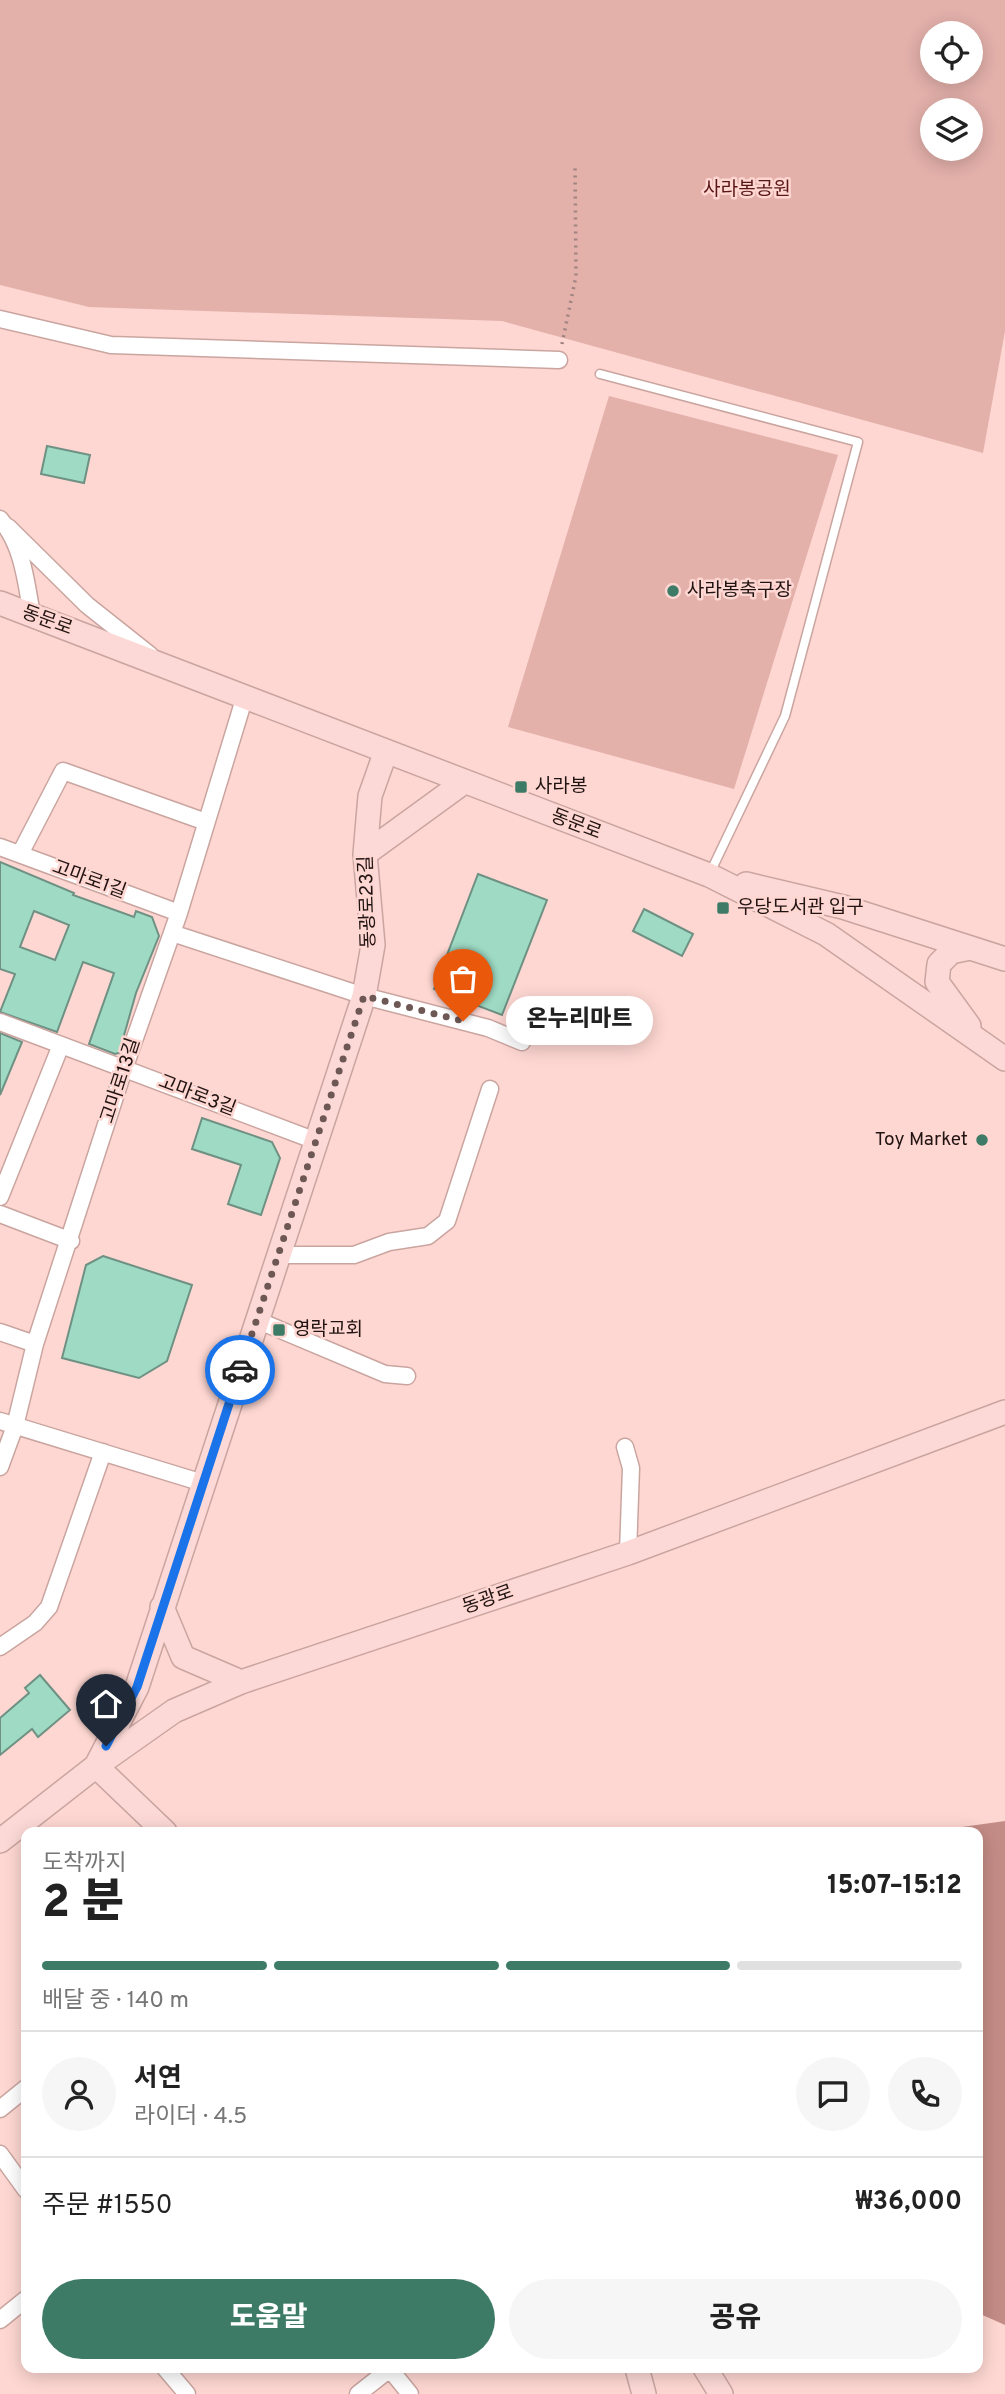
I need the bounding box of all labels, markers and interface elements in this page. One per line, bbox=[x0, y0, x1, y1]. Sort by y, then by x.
map controls bbox=[920, 21, 983, 161]
button: locate bbox=[920, 21, 983, 84]
button: layers bbox=[920, 98, 983, 161]
park label: 사라봉공원 bbox=[703, 178, 791, 202]
place label: 사라봉축구장 bbox=[687, 579, 792, 603]
marker: 사라봉축구장 bbox=[665, 583, 681, 599]
street label: 동문로 bbox=[18, 601, 76, 641]
place label: 사라봉 bbox=[535, 775, 587, 799]
marker: 사라봉 bbox=[513, 779, 529, 795]
street label: 동문로 bbox=[547, 804, 605, 846]
street label: 동광로23길 bbox=[354, 855, 382, 949]
street label: 고마로1길 bbox=[49, 856, 129, 904]
place label: 우당도서관 입구 bbox=[737, 896, 864, 920]
marker: 우당도서관 입구 bbox=[715, 900, 731, 916]
pin bbox=[433, 949, 493, 1021]
icon: bag bbox=[444, 960, 482, 998]
callout: 온누리마트 bbox=[505, 996, 652, 1046]
text: 온누리마트 bbox=[527, 1006, 632, 1035]
street label: 고마로13길 bbox=[96, 1035, 146, 1127]
street label: 고마로3길 bbox=[155, 1070, 239, 1122]
place label: Toy Market bbox=[875, 1128, 968, 1152]
marker: Toy Market bbox=[974, 1132, 990, 1148]
place label: 영락교회 bbox=[293, 1318, 363, 1342]
marker: 영락교회 bbox=[271, 1322, 287, 1338]
courier bbox=[205, 1335, 275, 1405]
icon: car bbox=[221, 1351, 259, 1389]
street label: 동광로 bbox=[459, 1580, 517, 1620]
pin bbox=[76, 1674, 136, 1746]
icon: home bbox=[87, 1685, 125, 1723]
text: 도착까지 bbox=[42, 1850, 127, 1879]
text: 15:07–15:12 bbox=[827, 1870, 962, 1903]
text: 2 분 bbox=[42, 1875, 124, 1934]
text: 배달 중 · 140 m bbox=[42, 1987, 189, 2016]
button: person bbox=[42, 2057, 116, 2131]
button: chat bbox=[796, 2057, 870, 2131]
button: phone bbox=[888, 2057, 962, 2131]
text: 서연 bbox=[134, 2063, 182, 2096]
text: 라이더 · 4.5 bbox=[134, 2103, 247, 2132]
text: ₩36,000 bbox=[855, 2186, 962, 2219]
text: 주문 #1550 bbox=[42, 2190, 172, 2223]
button: 도움말 bbox=[42, 2279, 495, 2359]
button: 공유 bbox=[509, 2279, 962, 2359]

